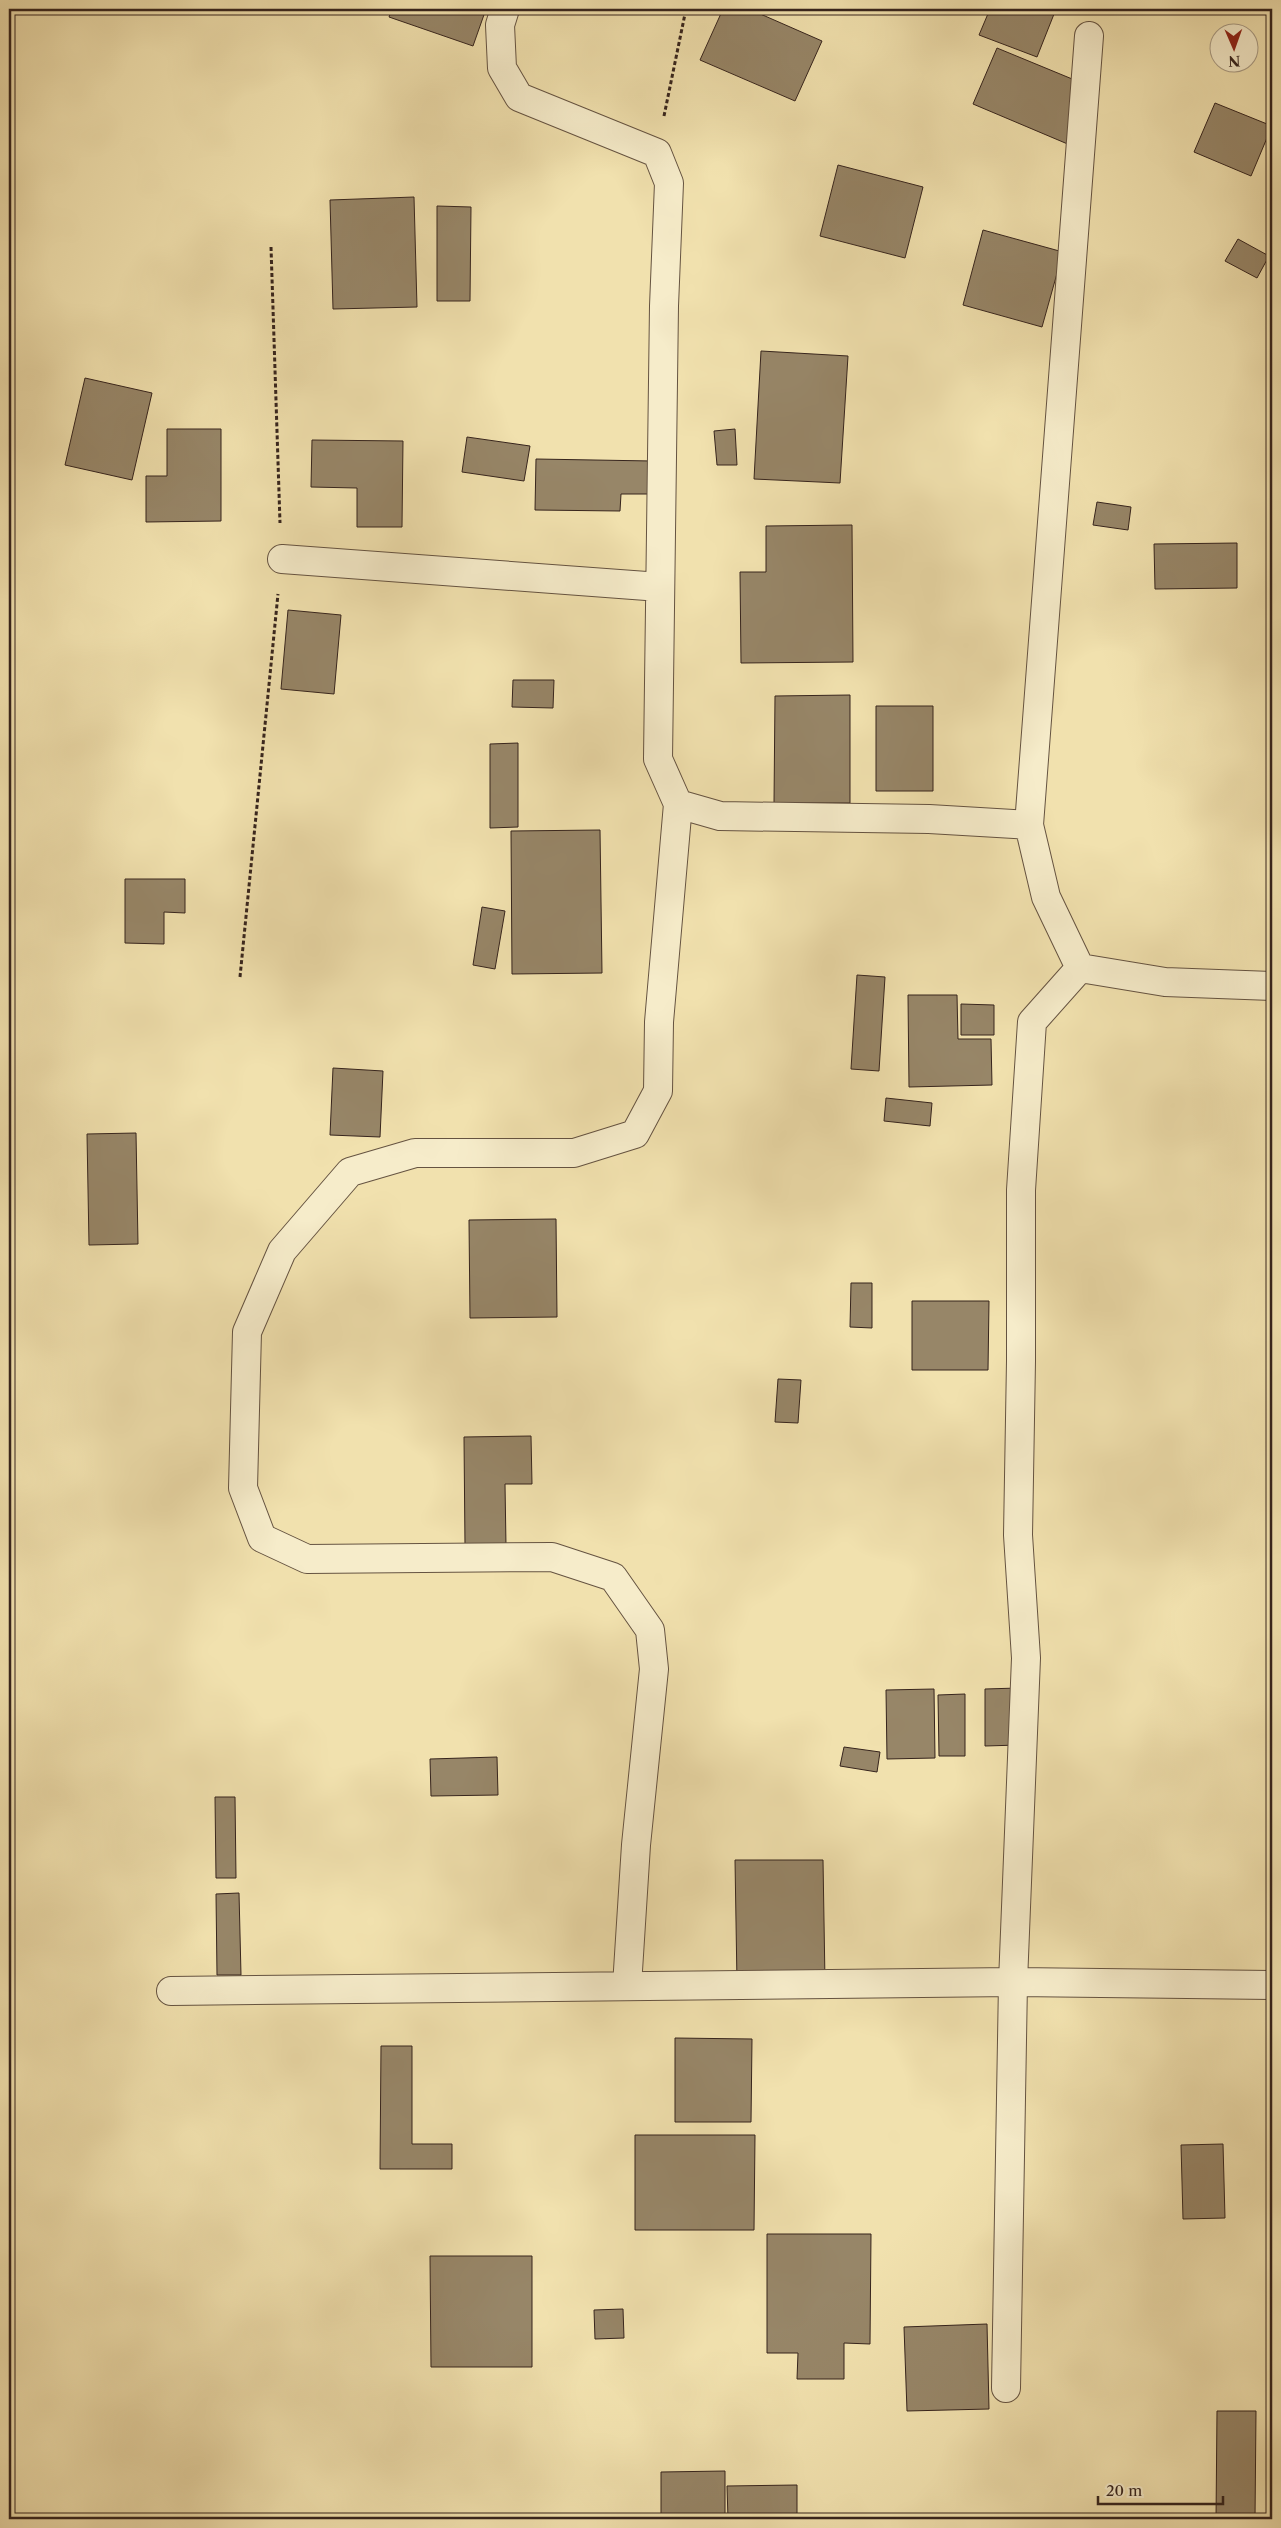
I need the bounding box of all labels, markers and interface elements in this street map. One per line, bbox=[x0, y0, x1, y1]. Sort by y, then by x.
north arrow bbox=[1208, 22, 1258, 72]
text: N bbox=[1228, 52, 1241, 70]
scale bar bbox=[1098, 2473, 1224, 2505]
text: 20 m bbox=[1106, 2481, 1142, 2500]

